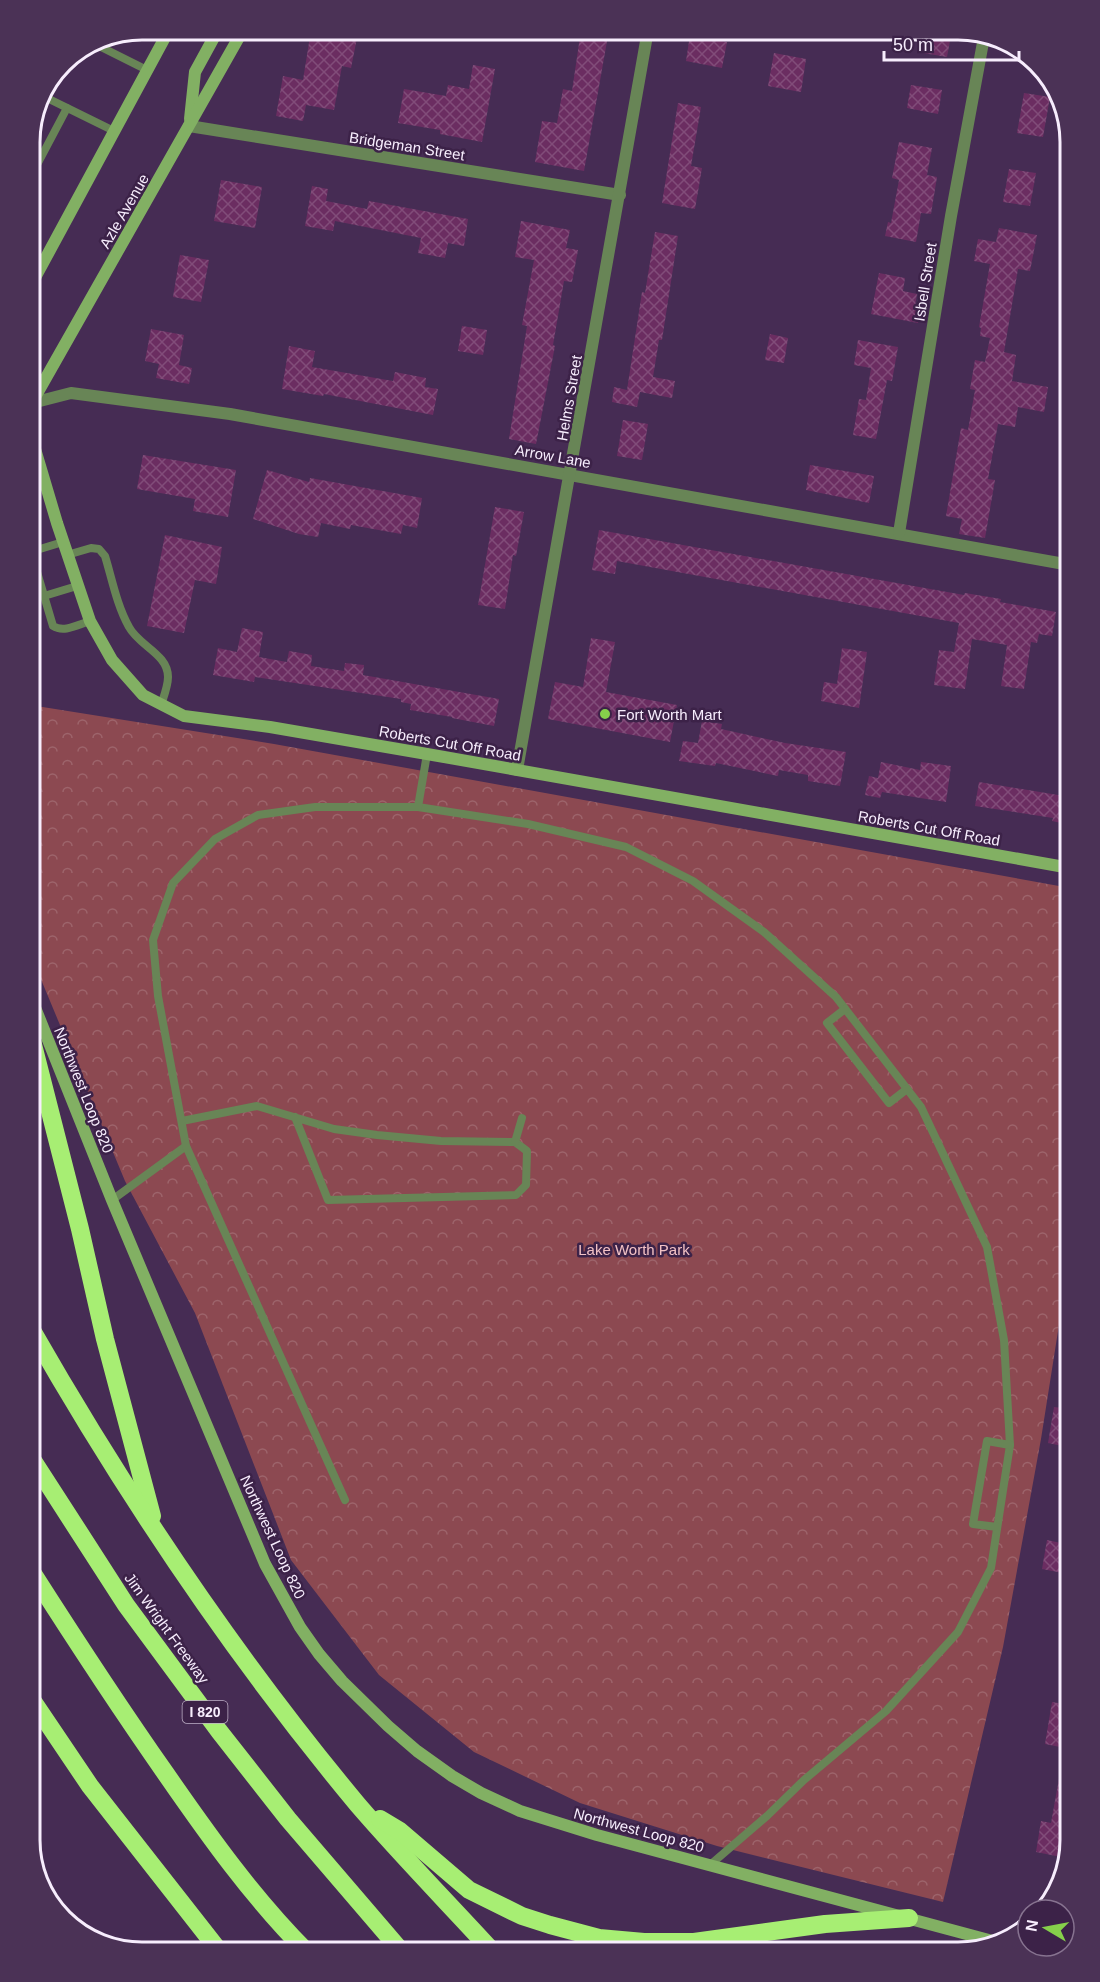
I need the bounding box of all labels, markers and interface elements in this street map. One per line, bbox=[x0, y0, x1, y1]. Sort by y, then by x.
scale bar bbox=[884, 24, 1019, 62]
text: 50 m bbox=[893, 35, 933, 55]
street label: Bridgeman Street bbox=[348, 128, 467, 164]
street label: Azle Avenue bbox=[96, 171, 152, 251]
street label: Isbell Street bbox=[910, 241, 940, 322]
street label: Helms Street bbox=[553, 353, 585, 442]
street label: Arrow Lane bbox=[514, 441, 592, 471]
place label: Fort Worth Mart bbox=[617, 706, 723, 723]
marker: Fort Worth Mart bbox=[598, 707, 612, 721]
street label: Roberts Cut Off Road bbox=[378, 722, 522, 764]
street label: Roberts Cut Off Road bbox=[857, 807, 1001, 849]
street label: Northwest Loop 820 bbox=[51, 1025, 117, 1155]
park label: Lake Worth Park bbox=[578, 1241, 690, 1258]
street label: Northwest Loop 820 bbox=[237, 1473, 309, 1601]
street label: Jim Wright Freeway bbox=[121, 1570, 213, 1687]
road number: I 820 bbox=[182, 1701, 228, 1723]
street label: Northwest Loop 820 bbox=[572, 1804, 706, 1856]
north arrow bbox=[1016, 1898, 1076, 1958]
text: N bbox=[1022, 1918, 1041, 1933]

